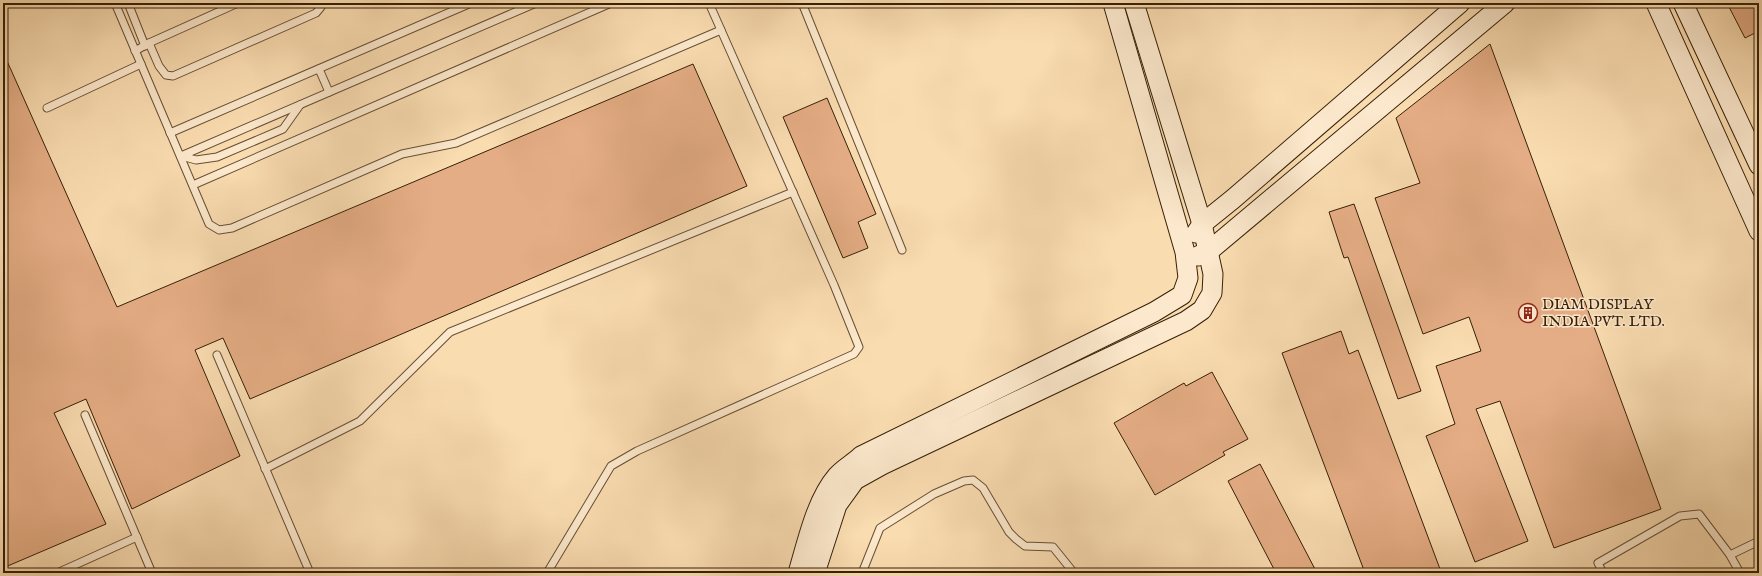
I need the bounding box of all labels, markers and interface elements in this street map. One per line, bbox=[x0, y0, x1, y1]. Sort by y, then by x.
place label: DIAM DISPLAY INDIA PVT. LTD. bbox=[1542, 295, 1665, 331]
building icon: DIAM DISPLAY INDIA PVT. LTD. bbox=[1517, 302, 1539, 324]

